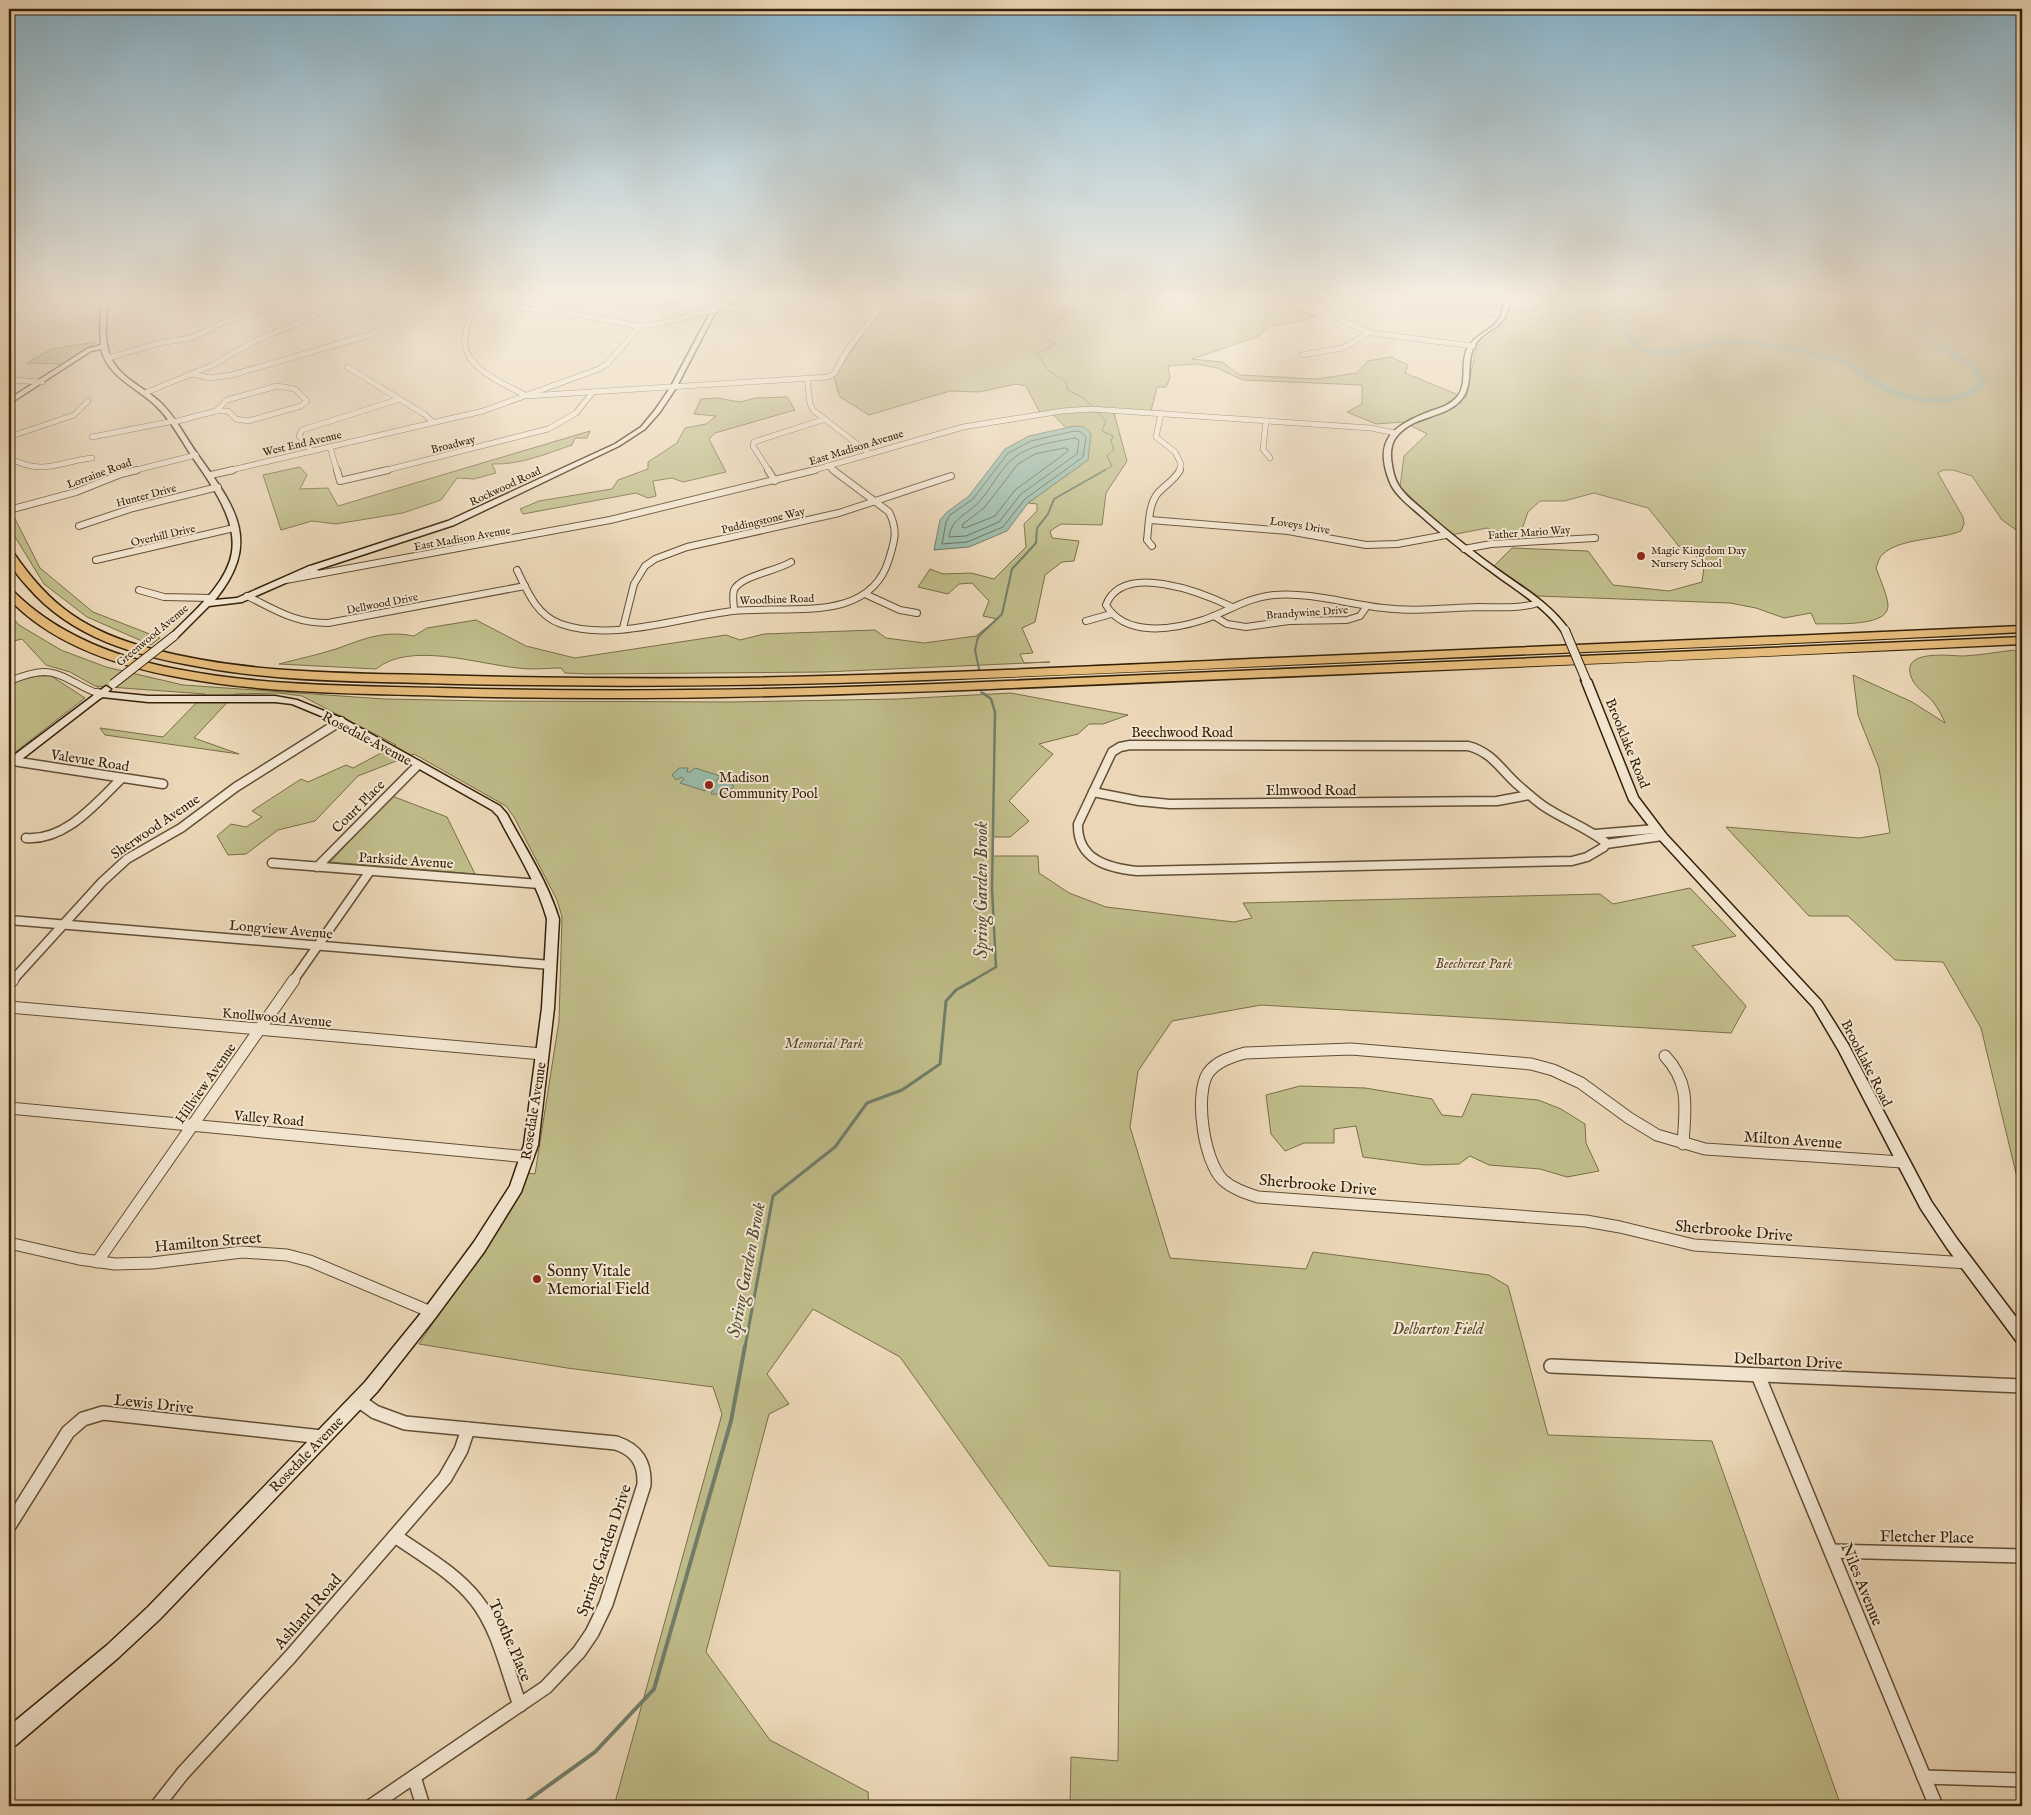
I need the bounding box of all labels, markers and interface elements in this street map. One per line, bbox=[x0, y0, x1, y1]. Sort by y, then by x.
street label: East Madison Avenue bbox=[807, 427, 905, 469]
street label: West End Avenue bbox=[261, 428, 343, 460]
street label: Broadway bbox=[430, 433, 477, 457]
street label: Lorraine Road bbox=[65, 456, 134, 492]
street label: Rockwood Road bbox=[468, 464, 543, 510]
street label: Hunter Drive bbox=[115, 481, 178, 511]
street label: Puddingstone Way bbox=[720, 504, 807, 537]
street label: Loveys Drive bbox=[1269, 514, 1331, 538]
street label: Overhill Drive bbox=[130, 522, 197, 550]
street label: Father Mario Way bbox=[1487, 523, 1571, 543]
street label: East Madison Avenue bbox=[413, 524, 512, 554]
place label: Magic Kingdom Day Nursery School bbox=[1651, 544, 1747, 571]
marker: Magic Kingdom Day Nursery School bbox=[1635, 550, 1647, 562]
street label: Dellwood Drive bbox=[345, 590, 419, 618]
street label: Woodbine Road bbox=[740, 592, 815, 608]
street label: Greenwood Avenue bbox=[114, 602, 191, 670]
street label: Brandywine Drive bbox=[1266, 603, 1349, 623]
street label: Brooklake Road bbox=[1601, 696, 1653, 791]
street label: Rosedale Avenue bbox=[319, 708, 415, 770]
street label: Beechwood Road bbox=[1131, 724, 1233, 742]
street label: Valevue Road bbox=[48, 746, 131, 776]
place label: Madison Community Pool bbox=[719, 769, 818, 803]
street label: Court Place bbox=[328, 776, 390, 837]
marker: Madison Community Pool bbox=[703, 779, 715, 791]
street label: Elmwood Road bbox=[1266, 782, 1357, 800]
street label: Sherwood Avenue bbox=[108, 790, 204, 863]
water label: Spring Garden Brook bbox=[971, 821, 994, 959]
street label: Parkside Avenue bbox=[358, 849, 454, 873]
street label: Longview Avenue bbox=[228, 916, 334, 944]
park label: Beechcrest Park bbox=[1435, 955, 1513, 973]
street label: Knollwood Avenue bbox=[221, 1004, 333, 1032]
street label: Brooklake Road bbox=[1836, 1017, 1896, 1110]
park label: Memorial Park bbox=[785, 1035, 864, 1053]
street label: Hillview Avenue bbox=[171, 1039, 241, 1127]
street label: Rosedale Avenue bbox=[517, 1060, 551, 1161]
street label: Valley Road bbox=[232, 1107, 305, 1131]
street label: Milton Avenue bbox=[1743, 1128, 1843, 1154]
street label: Sherbrooke Drive bbox=[1258, 1171, 1377, 1201]
water label: Spring Garden Brook bbox=[723, 1201, 772, 1340]
street label: Sherbrooke Drive bbox=[1674, 1217, 1793, 1247]
street label: Hamilton Street bbox=[154, 1228, 263, 1258]
place label: Sonny Vitale Memorial Field bbox=[547, 1262, 650, 1300]
marker: Sonny Vitale Memorial Field bbox=[531, 1273, 543, 1285]
park label: Delbarton Field bbox=[1392, 1320, 1485, 1340]
street label: Delbarton Drive bbox=[1733, 1349, 1843, 1375]
street label: Lewis Drive bbox=[113, 1391, 195, 1419]
street label: Rosedale Avenue bbox=[266, 1412, 348, 1497]
street label: Spring Garden Drive bbox=[573, 1482, 637, 1619]
street label: Fletcher Place bbox=[1880, 1527, 1974, 1549]
street label: Niles Avenue bbox=[1835, 1540, 1887, 1629]
street label: Ashland Road bbox=[270, 1570, 347, 1655]
street label: Toothe Place bbox=[483, 1597, 535, 1685]

